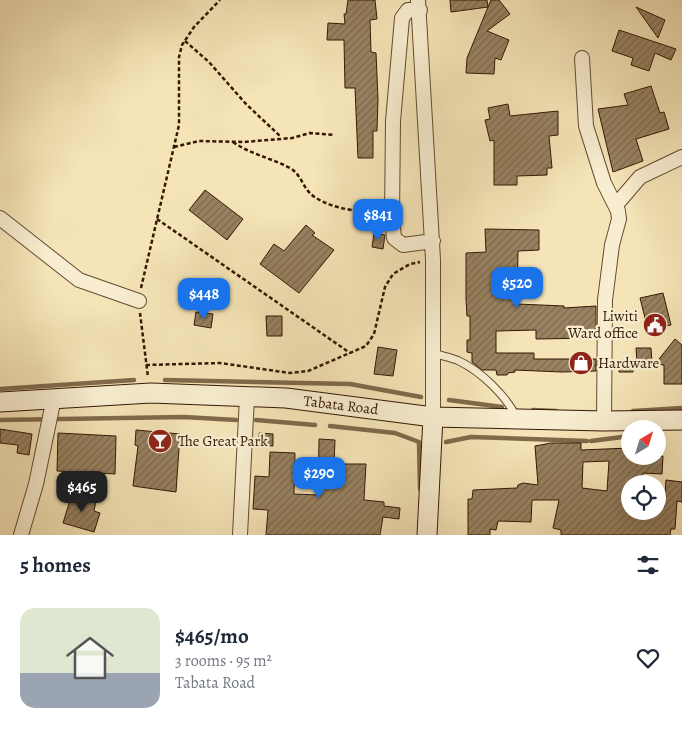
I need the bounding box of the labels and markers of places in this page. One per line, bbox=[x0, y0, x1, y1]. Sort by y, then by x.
pin: $841 bbox=[348, 198, 408, 241]
pin: $520 bbox=[487, 266, 547, 309]
pin: $448 bbox=[174, 278, 234, 320]
place label: Liwiti Ward office bbox=[567, 306, 638, 343]
public building icon: Liwiti Ward office bbox=[642, 312, 668, 338]
shop icon: Hardware bbox=[568, 350, 594, 376]
place label: Hardware bbox=[598, 353, 660, 373]
bar icon: The Great Park bbox=[147, 428, 173, 454]
place label: The Great Park bbox=[178, 431, 268, 451]
pin: $290 bbox=[289, 456, 349, 499]
pin: $465 bbox=[52, 470, 112, 513]

